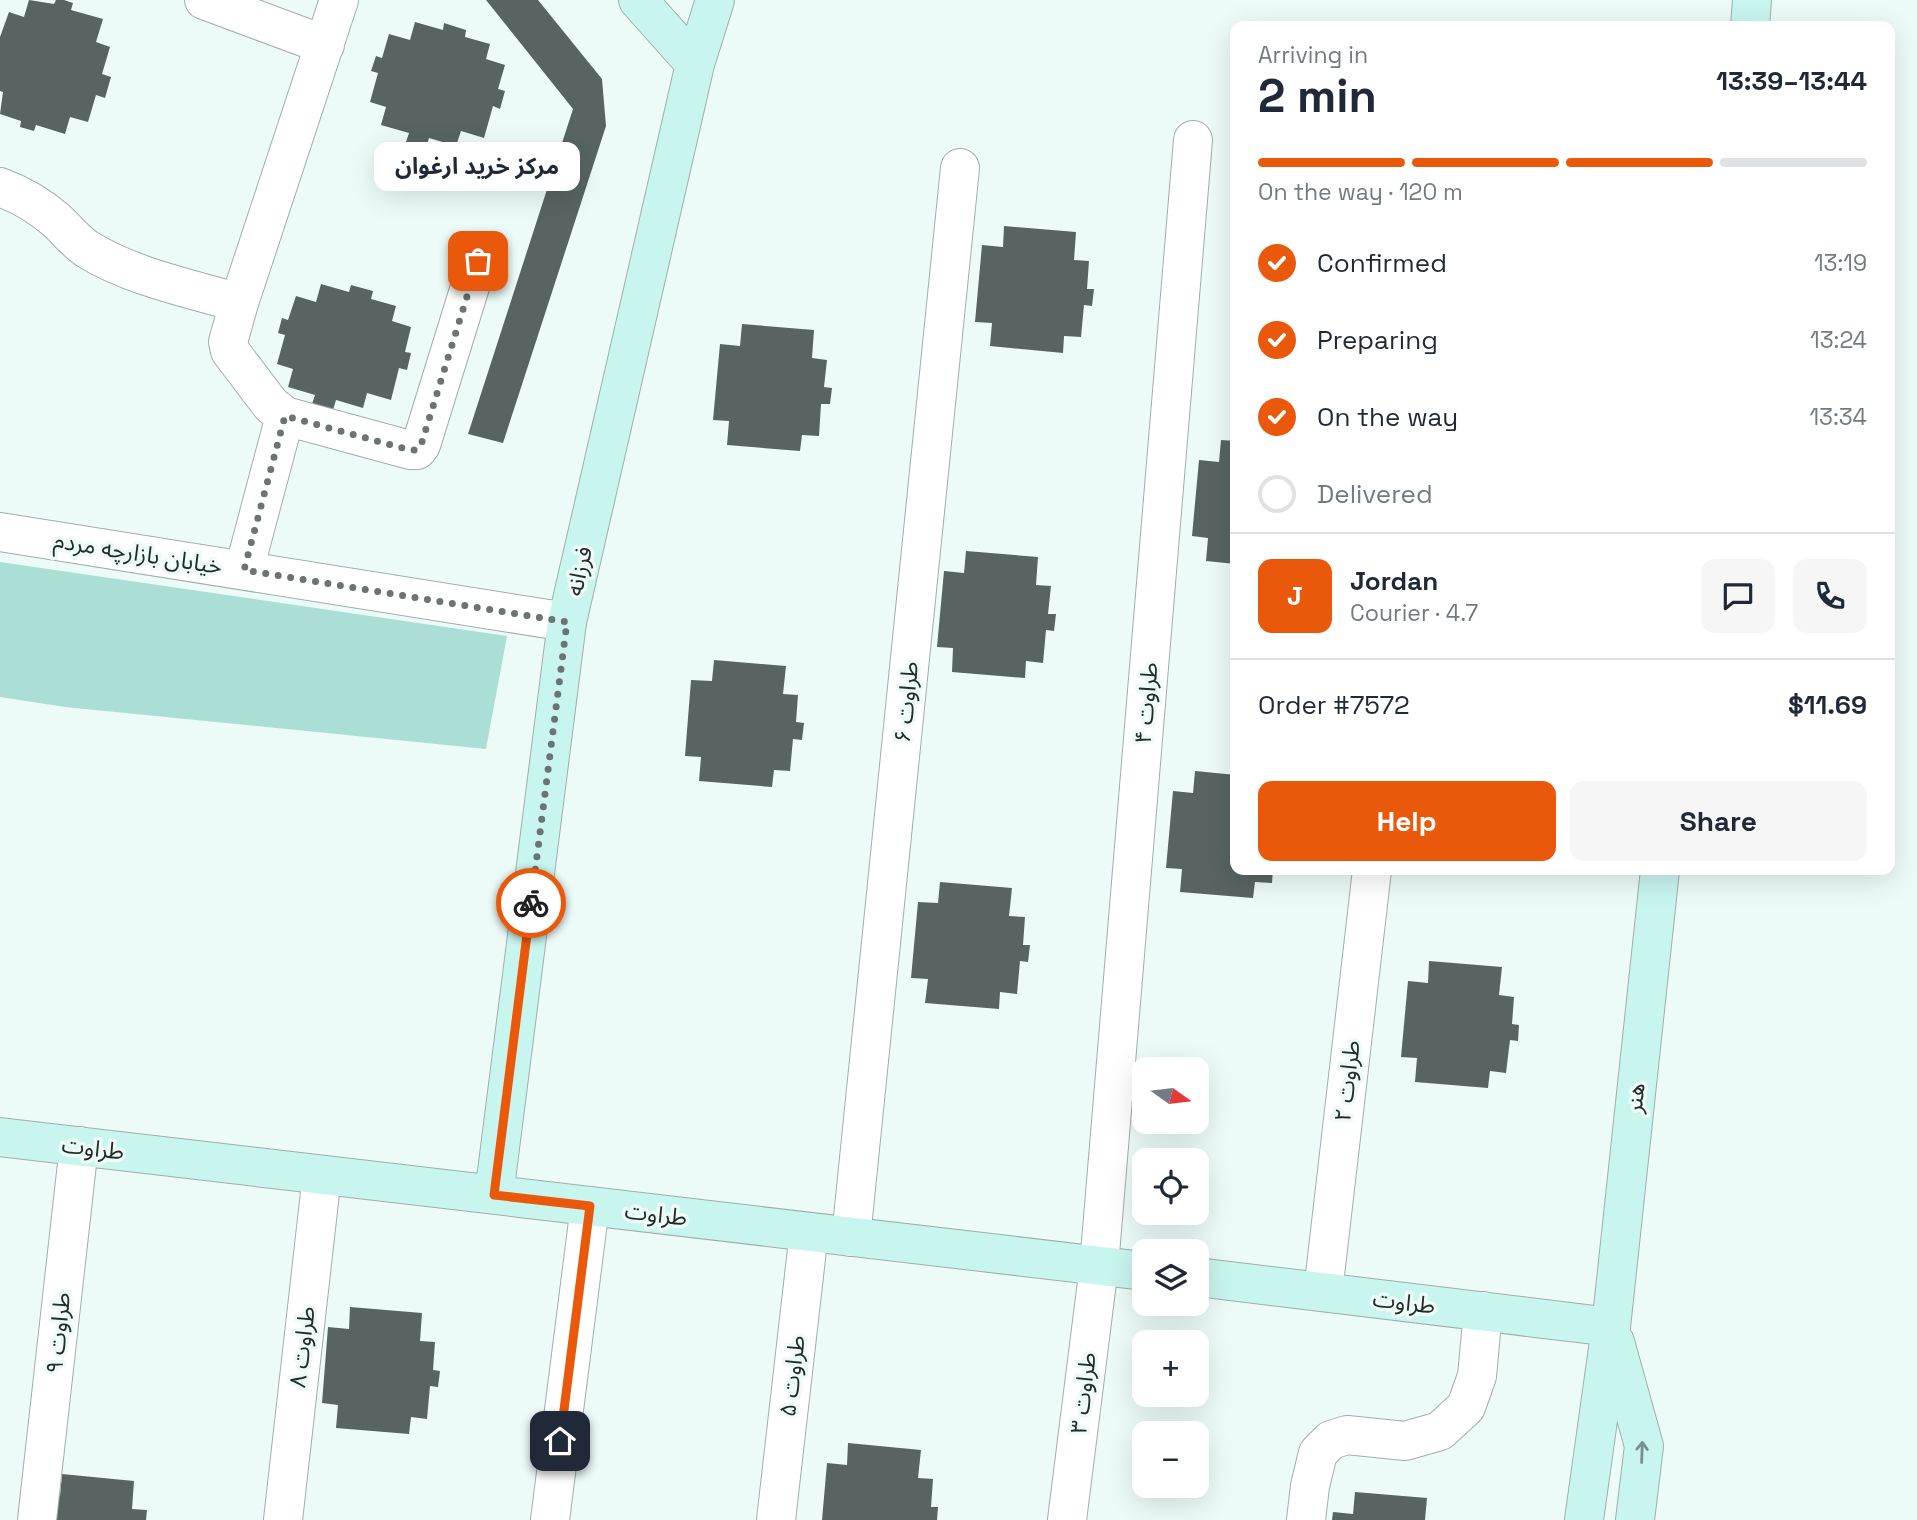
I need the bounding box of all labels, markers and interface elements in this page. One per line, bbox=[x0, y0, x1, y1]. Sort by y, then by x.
text: Arriving in bbox=[1258, 40, 1368, 70]
text: 13:39–13:44 bbox=[1716, 64, 1867, 98]
text: 2 min bbox=[1258, 67, 1377, 125]
callout: مرکز خرید ارغوان bbox=[375, 142, 581, 191]
text: مرکز خرید ارغوان bbox=[395, 151, 559, 181]
text: On the way · 120 m bbox=[1258, 177, 1463, 207]
pin bbox=[448, 231, 508, 291]
icon: bag bbox=[459, 242, 497, 280]
icon: check bbox=[1258, 244, 1296, 282]
text: Confirmed bbox=[1317, 246, 1447, 280]
text: 13:19 bbox=[1814, 248, 1867, 278]
icon: check bbox=[1258, 321, 1296, 359]
text: Preparing bbox=[1317, 323, 1438, 357]
text: 13:24 bbox=[1810, 325, 1867, 355]
icon: check bbox=[1258, 398, 1296, 436]
text: On the way bbox=[1317, 400, 1458, 434]
text: 13:34 bbox=[1809, 402, 1867, 432]
text: Delivered bbox=[1317, 477, 1433, 511]
street label: خیابان بازارچه مردم bbox=[51, 525, 224, 584]
street label: فرزانه bbox=[559, 543, 599, 599]
button: chat bbox=[1701, 559, 1775, 633]
button: phone bbox=[1793, 559, 1867, 633]
text: Jordan bbox=[1350, 564, 1438, 598]
text: J bbox=[1287, 579, 1303, 613]
text: Courier · 4.7 bbox=[1350, 598, 1478, 628]
street label: طراوت ۶ bbox=[887, 660, 925, 744]
street label: طراوت ۴ bbox=[1127, 661, 1165, 745]
text: Order #7572 bbox=[1258, 688, 1410, 722]
text: $11.69 bbox=[1788, 688, 1867, 722]
button: Help bbox=[1258, 781, 1556, 861]
button: Share bbox=[1570, 781, 1867, 861]
courier bbox=[496, 868, 566, 938]
icon: bike bbox=[512, 884, 550, 922]
street label: طراوت ۲ bbox=[1327, 1039, 1367, 1123]
north arrow bbox=[1132, 1057, 1209, 1134]
map controls bbox=[1132, 1057, 1209, 1498]
street label: هنر bbox=[1618, 1081, 1651, 1116]
street label: طراوت bbox=[60, 1129, 126, 1167]
button: locate bbox=[1132, 1148, 1209, 1225]
street label: طراوت bbox=[623, 1195, 689, 1233]
button: layers bbox=[1132, 1239, 1209, 1316]
street label: طراوت bbox=[1371, 1283, 1437, 1321]
street label: طراوت ۹ bbox=[39, 1291, 77, 1375]
street label: طراوت ۸ bbox=[282, 1305, 322, 1389]
button: + bbox=[1132, 1330, 1209, 1407]
street label: طراوت ۵ bbox=[772, 1334, 812, 1418]
street label: طراوت ۳ bbox=[1063, 1351, 1103, 1435]
pin bbox=[530, 1411, 590, 1471]
button: − bbox=[1132, 1421, 1209, 1498]
icon: home bbox=[541, 1422, 579, 1460]
one-way arrow bbox=[1636, 1441, 1649, 1464]

